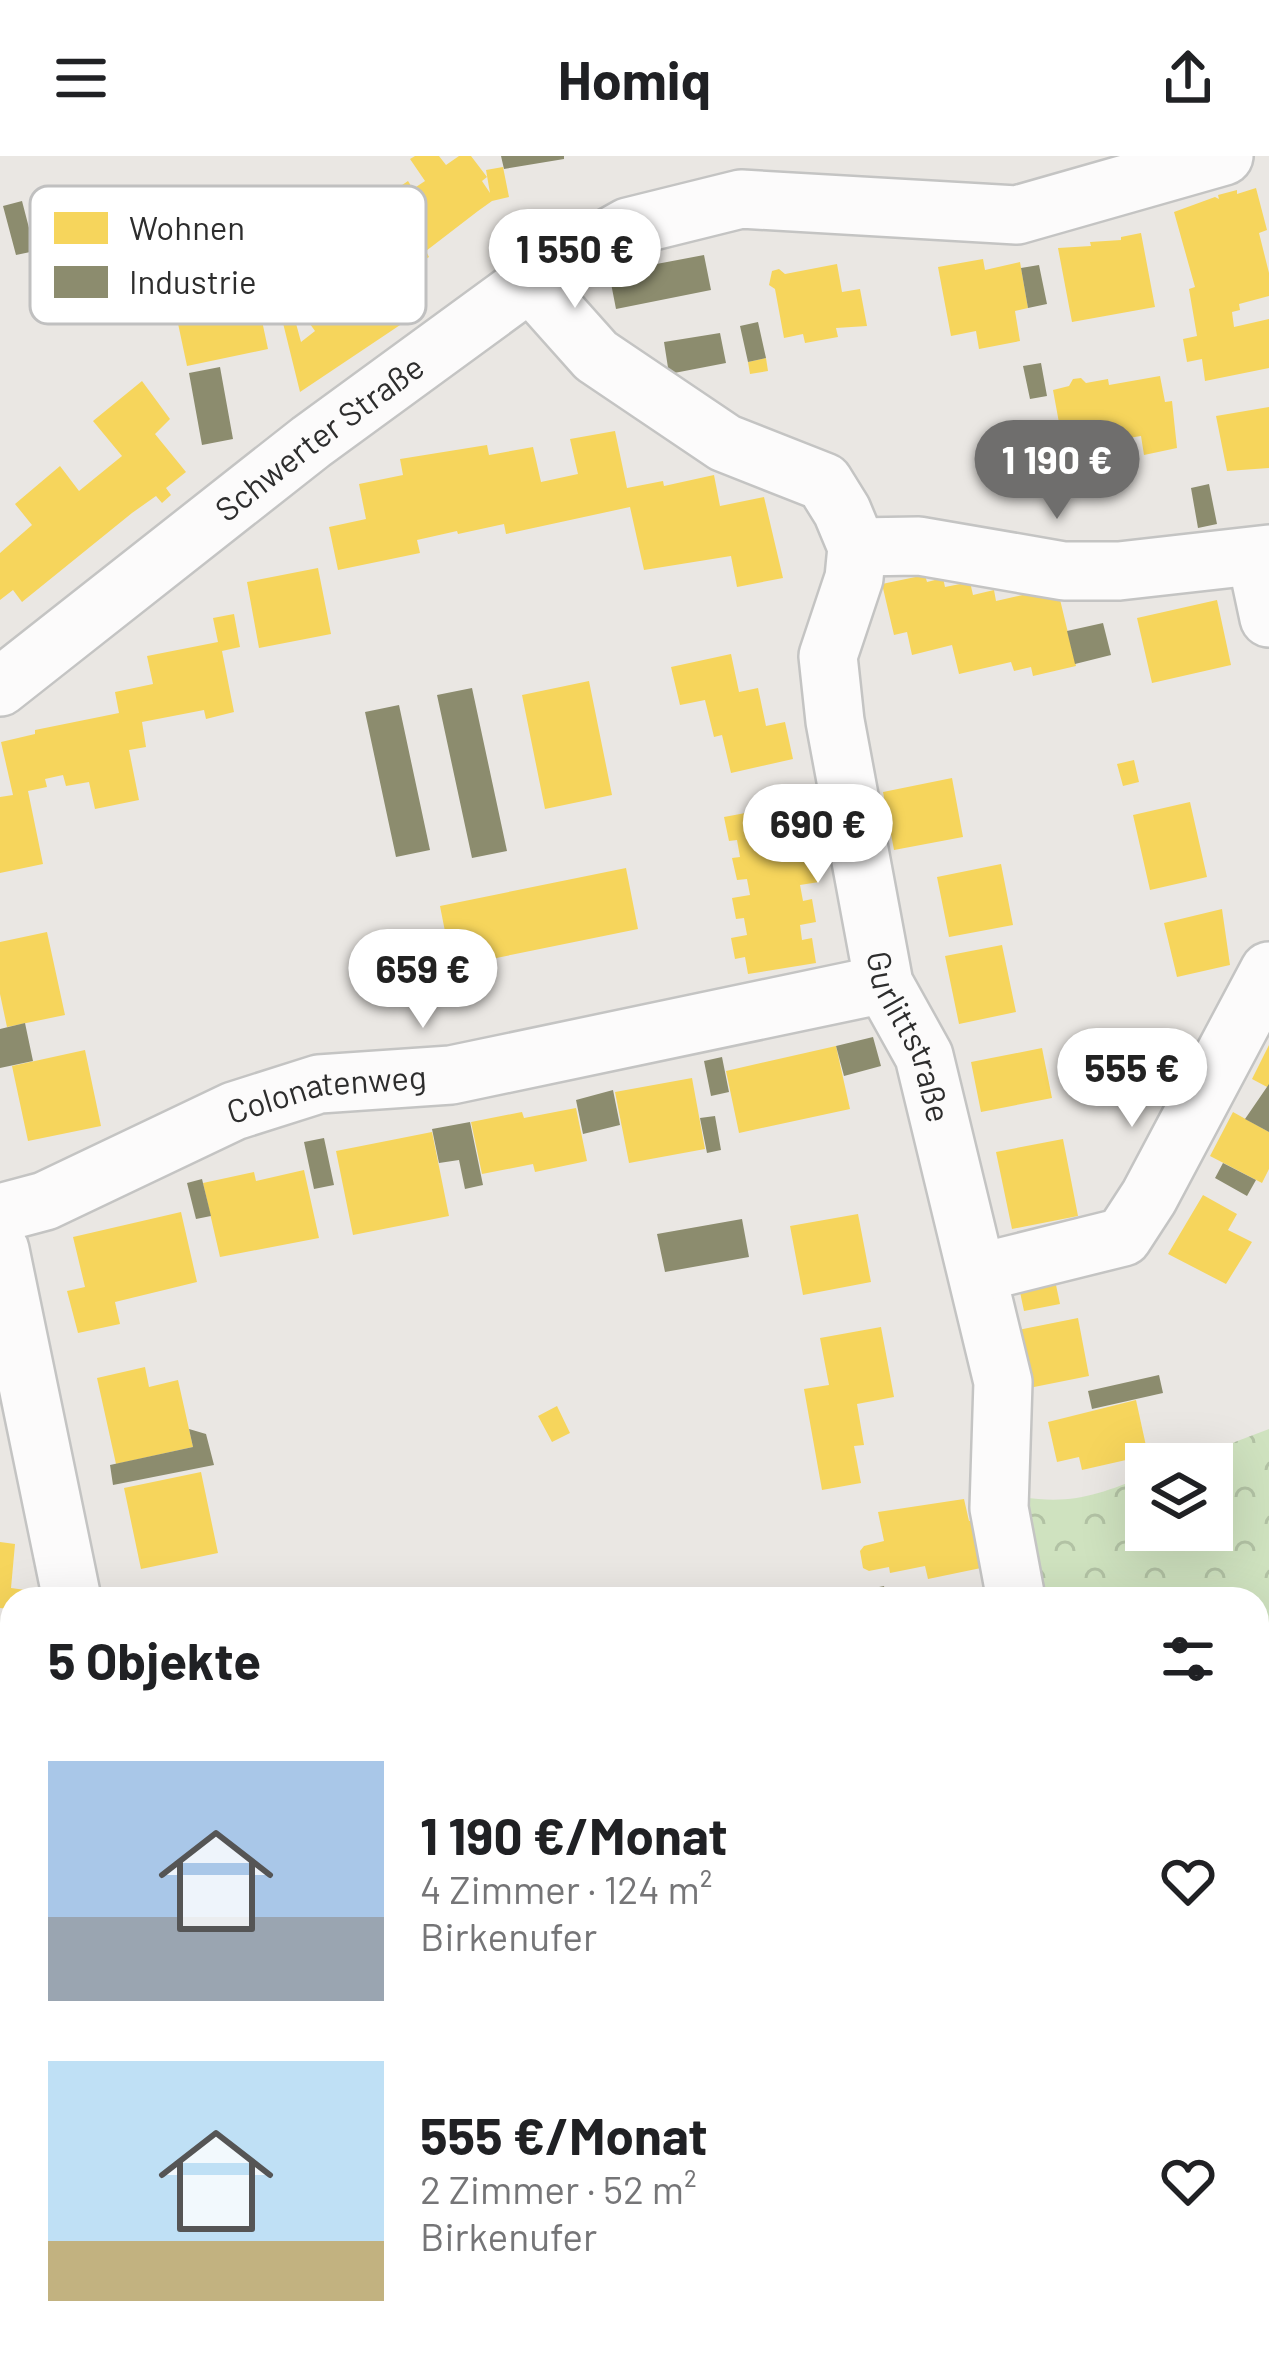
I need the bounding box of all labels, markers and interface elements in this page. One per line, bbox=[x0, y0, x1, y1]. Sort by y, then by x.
icon: menu bbox=[48, 45, 114, 111]
icon: share bbox=[1155, 45, 1221, 111]
text: Homiq bbox=[558, 46, 711, 111]
legend bbox=[30, 186, 426, 324]
text: Wohnen bbox=[129, 207, 245, 247]
pin: 1 550 € bbox=[464, 209, 686, 311]
text: 1 550 € bbox=[516, 224, 634, 271]
text: Industrie bbox=[129, 261, 257, 301]
street label: Schwerter Straße bbox=[207, 346, 431, 529]
pin: 1 190 € bbox=[946, 420, 1168, 522]
text: 1 190 € bbox=[1002, 435, 1112, 482]
pin: 690 € bbox=[734, 784, 902, 886]
text: 690 € bbox=[770, 799, 866, 846]
pin: 659 € bbox=[339, 929, 507, 1031]
text: 659 € bbox=[375, 944, 471, 991]
street label: Gurlittstraße bbox=[859, 948, 960, 1126]
pin: 555 € bbox=[1048, 1028, 1216, 1130]
text: 555 € bbox=[1084, 1043, 1180, 1090]
street label: Colonatenweg bbox=[221, 1056, 428, 1131]
map controls bbox=[1125, 1443, 1233, 1551]
button: layers bbox=[1125, 1443, 1233, 1551]
icon: filters bbox=[1155, 1626, 1221, 1692]
text: 5 Objekte bbox=[48, 1629, 261, 1690]
text: 1 190 €/Monat bbox=[420, 1804, 728, 1865]
icon: home bbox=[144, 1809, 288, 1953]
icon: heart bbox=[1155, 1848, 1221, 1914]
text: 4 Zimmer · 124 m² bbox=[420, 1865, 712, 1912]
text: Birkenufer bbox=[420, 1912, 597, 1959]
text: 555 €/Monat bbox=[420, 2104, 708, 2165]
icon: home bbox=[144, 2109, 288, 2253]
icon: heart bbox=[1155, 2148, 1221, 2214]
text: 2 Zimmer · 52 m² bbox=[420, 2165, 697, 2212]
text: Birkenufer bbox=[420, 2212, 597, 2259]

